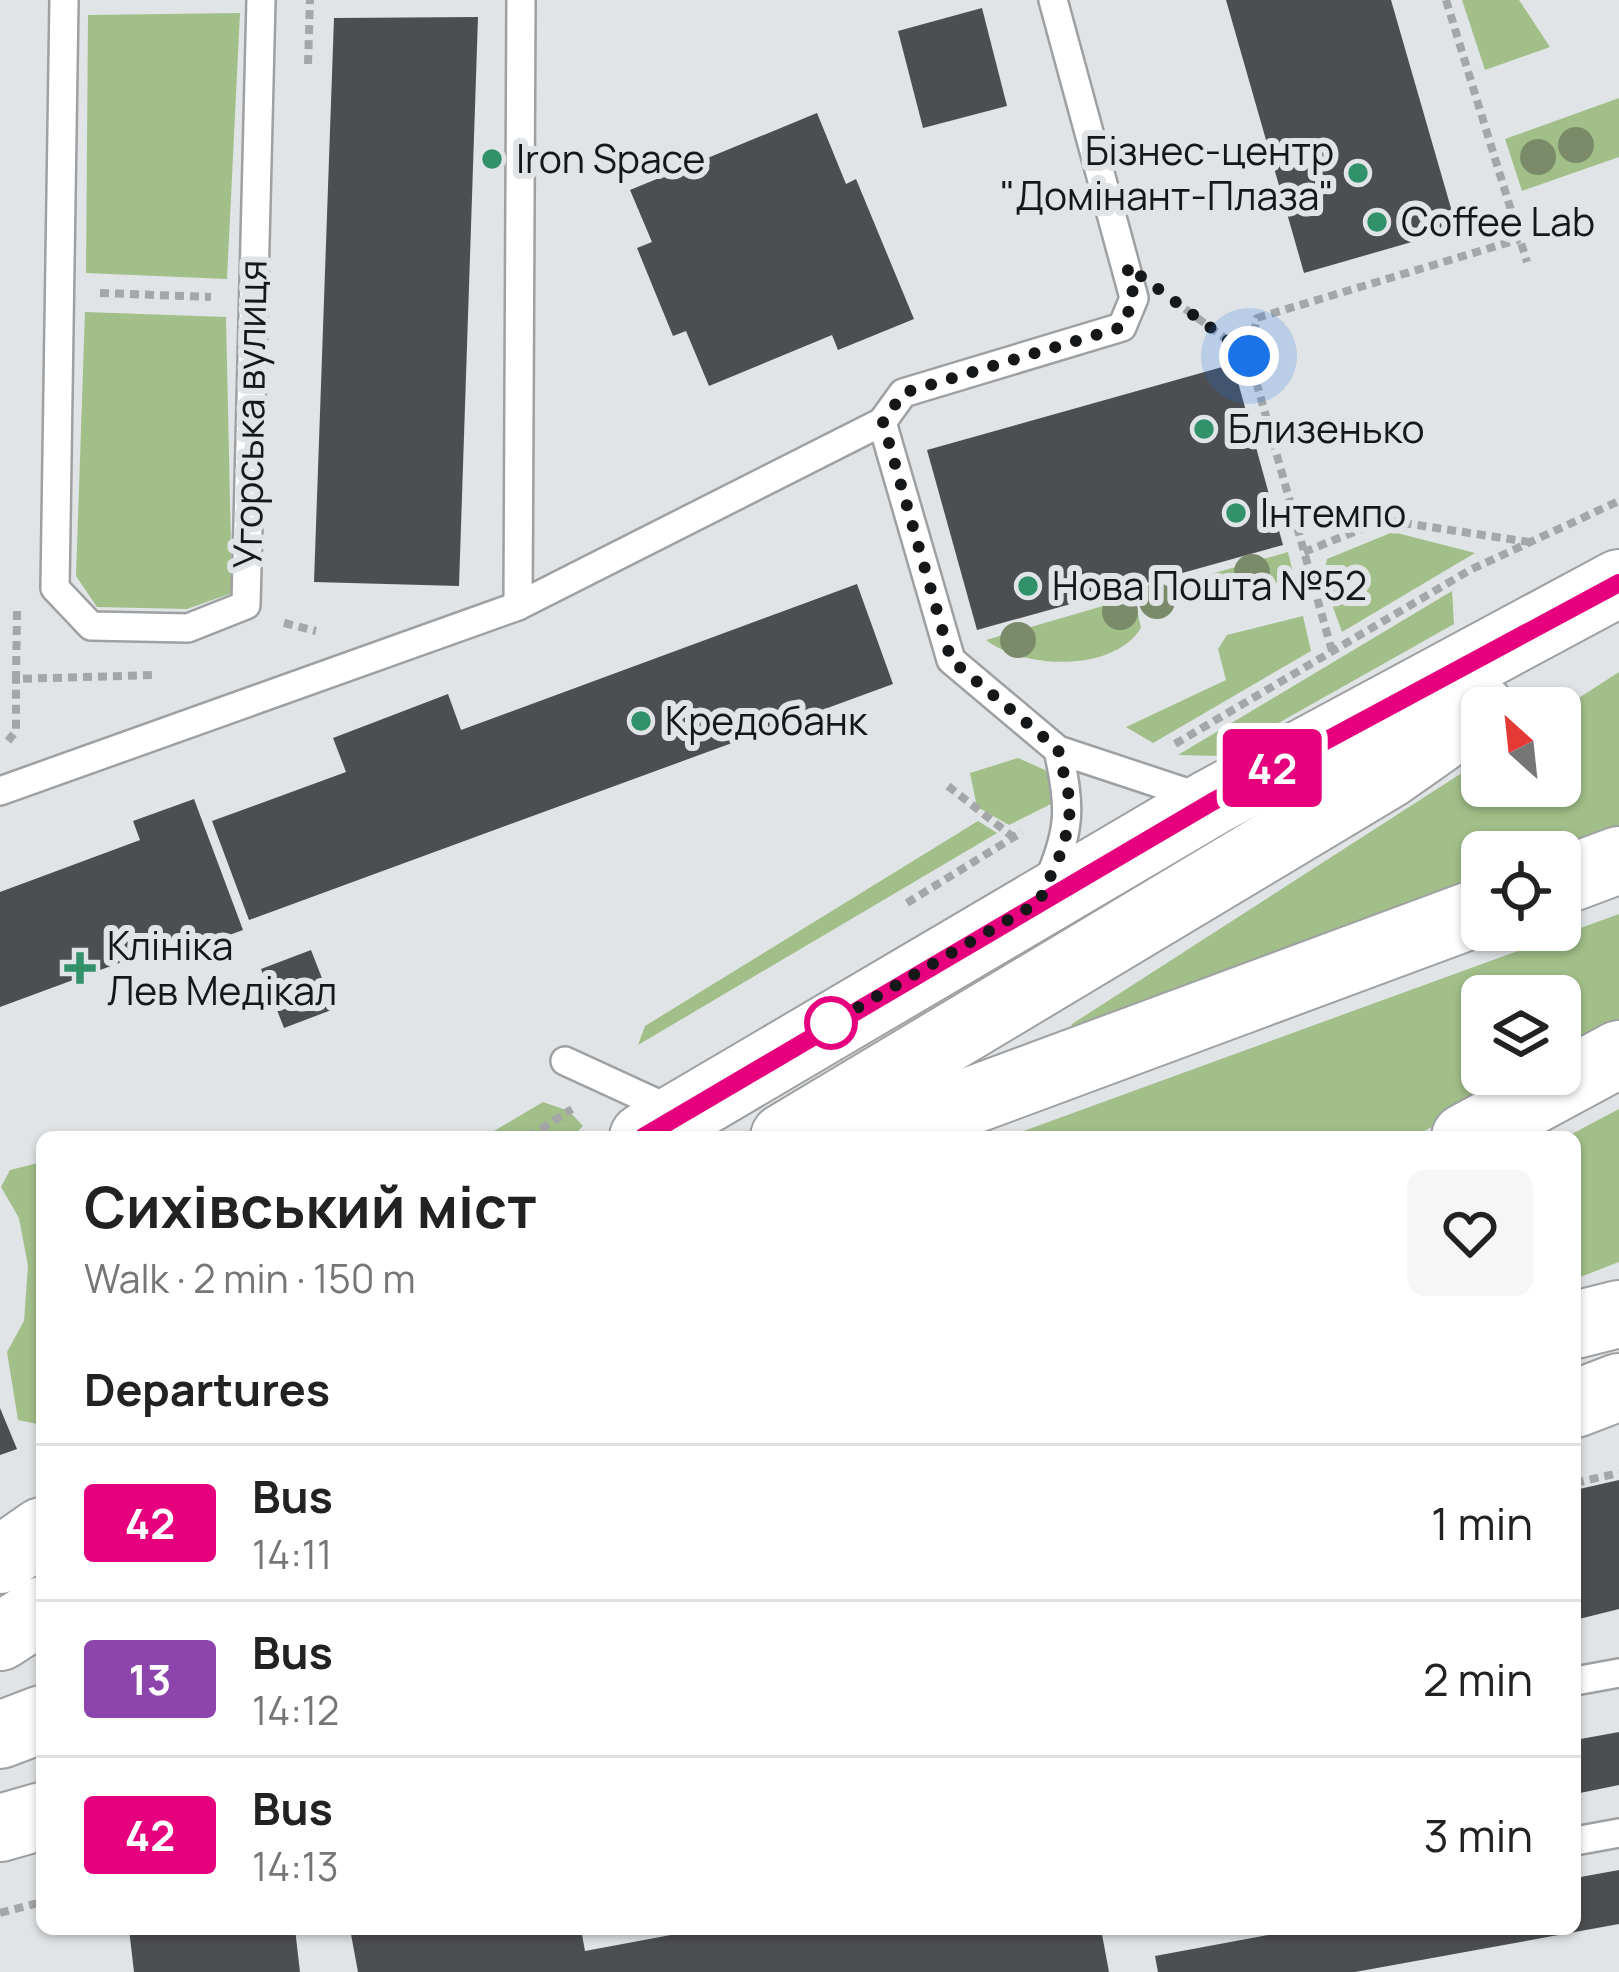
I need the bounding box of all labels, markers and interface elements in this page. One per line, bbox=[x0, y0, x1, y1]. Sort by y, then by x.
place label: Бізнес-центр "Домінант-Плаза" bbox=[1000, 123, 1334, 222]
place label: Iron Space bbox=[516, 131, 705, 185]
marker: Iron Space bbox=[479, 146, 505, 172]
marker: Бізнес-центр "Домінант-Плаза" bbox=[1345, 160, 1371, 186]
place label: Coffee Lab bbox=[1401, 194, 1595, 248]
marker: Coffee Lab bbox=[1364, 209, 1390, 235]
street label: Угорська вулиця bbox=[219, 259, 279, 569]
your location bbox=[1219, 326, 1279, 386]
place label: Близенько bbox=[1228, 401, 1425, 455]
marker: Близенько bbox=[1191, 416, 1217, 442]
place label: Інтемпо bbox=[1260, 485, 1406, 539]
marker: Інтемпо bbox=[1223, 500, 1249, 526]
place label: Нова Пошта №52 bbox=[1052, 558, 1367, 612]
marker: Нова Пошта №52 bbox=[1015, 573, 1041, 599]
north arrow bbox=[1461, 687, 1581, 807]
map controls bbox=[1461, 687, 1581, 1095]
place label: Кредобанк bbox=[665, 693, 869, 747]
marker: Кредобанк bbox=[628, 708, 654, 734]
line badge: 42 bbox=[1218, 729, 1326, 807]
text: 42 bbox=[1247, 739, 1297, 797]
button: locate bbox=[1461, 831, 1581, 951]
place label: Клініка Лев Медікал bbox=[107, 918, 337, 1017]
marker: Клініка Лев Медікал bbox=[64, 952, 96, 984]
button: layers bbox=[1461, 975, 1581, 1095]
unlabelled marker bbox=[806, 998, 856, 1048]
text: Сихівський міст bbox=[84, 1167, 537, 1245]
button: heart bbox=[1407, 1170, 1533, 1296]
text: Walk · 2 min · 150 m bbox=[84, 1251, 415, 1305]
text: Departures bbox=[84, 1358, 330, 1420]
text: Bus bbox=[252, 1465, 333, 1527]
text: 1 min bbox=[1431, 1492, 1533, 1554]
text: 42 bbox=[125, 1494, 175, 1552]
text: 14:11 bbox=[252, 1527, 332, 1581]
text: Bus bbox=[252, 1621, 333, 1683]
text: 2 min bbox=[1423, 1648, 1533, 1710]
text: 13 bbox=[129, 1650, 171, 1708]
text: 14:12 bbox=[252, 1683, 339, 1737]
text: Bus bbox=[252, 1777, 333, 1839]
text: 3 min bbox=[1424, 1804, 1533, 1866]
text: 42 bbox=[125, 1806, 175, 1864]
text: 14:13 bbox=[252, 1839, 339, 1893]

